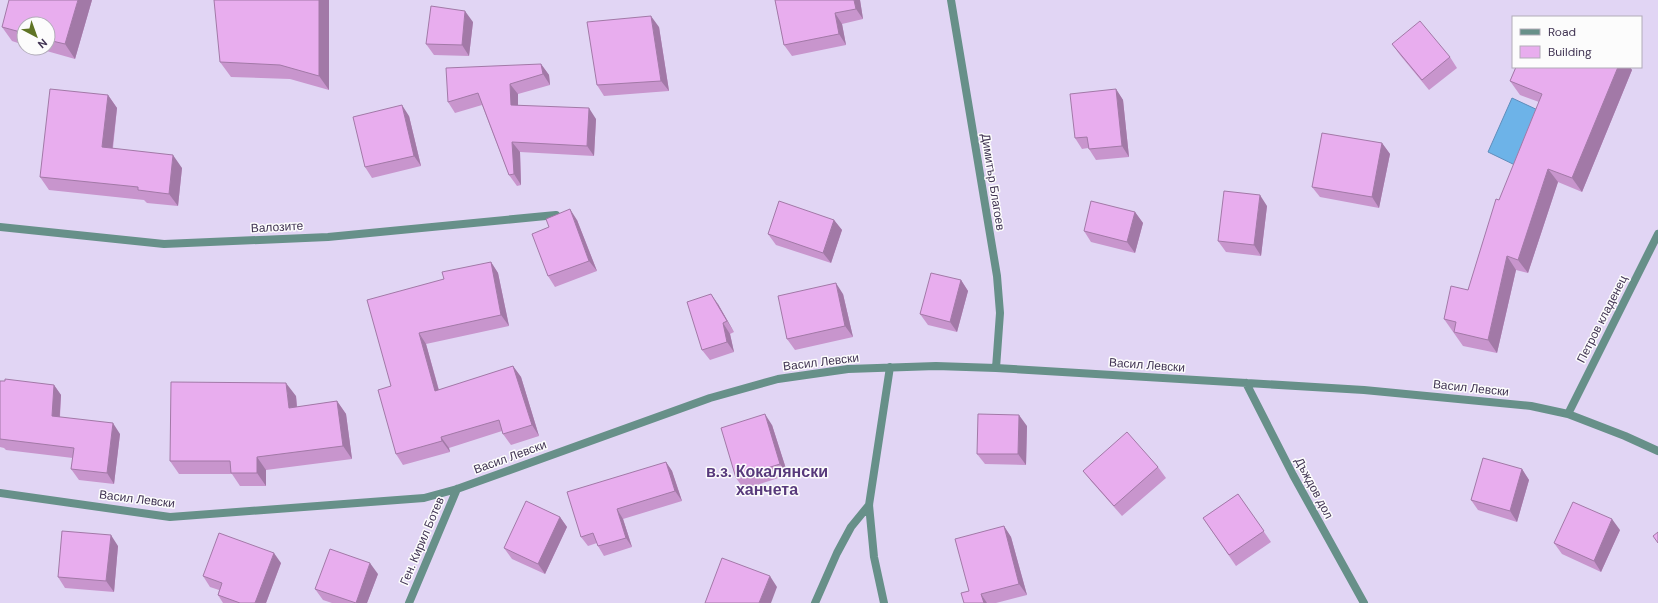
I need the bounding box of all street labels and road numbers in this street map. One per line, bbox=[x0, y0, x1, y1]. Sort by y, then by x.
street label: Димитър Благоев bbox=[977, 132, 1009, 232]
street label: Валозите bbox=[250, 218, 304, 236]
street label: Петров кладенец bbox=[1573, 272, 1631, 366]
street label: Васил Левски bbox=[782, 349, 860, 375]
street label: Васил Левски bbox=[1108, 354, 1186, 376]
street label: Васил Левски bbox=[1432, 376, 1510, 400]
street label: Васил Левски bbox=[471, 436, 549, 478]
street label: Дъждов дол bbox=[1291, 455, 1337, 521]
street label: Васил Левски bbox=[98, 486, 176, 512]
street label: Ген. Кирил Ботев bbox=[396, 494, 448, 588]

